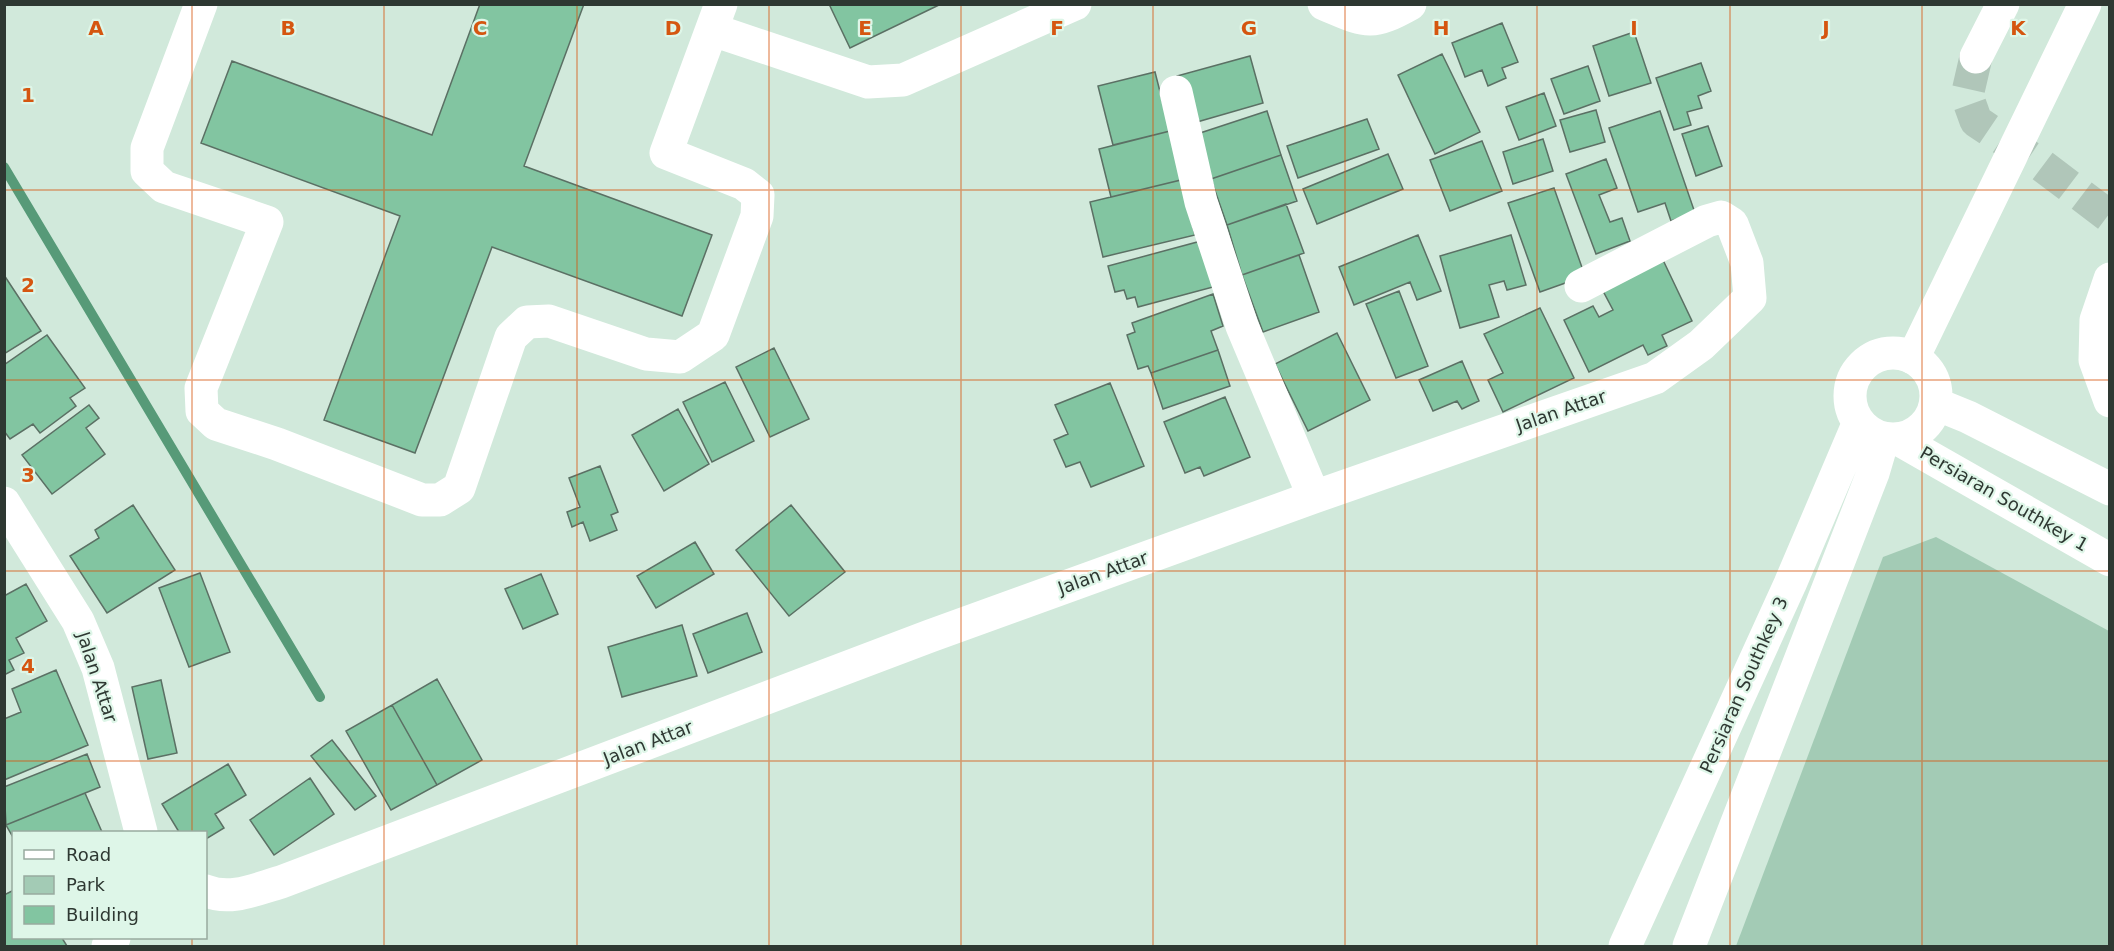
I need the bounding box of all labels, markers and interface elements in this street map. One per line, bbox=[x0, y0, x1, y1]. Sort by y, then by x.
text: A bbox=[88, 16, 104, 40]
text: B bbox=[280, 16, 296, 40]
text: C bbox=[473, 16, 487, 40]
text: D bbox=[665, 16, 681, 40]
text: E bbox=[858, 16, 872, 40]
text: F bbox=[1050, 16, 1064, 40]
text: G bbox=[1241, 16, 1257, 40]
text: H bbox=[1433, 16, 1449, 40]
text: I bbox=[1630, 16, 1638, 40]
text: J bbox=[1820, 16, 1830, 40]
text: K bbox=[2010, 16, 2027, 40]
text: 1 bbox=[21, 83, 35, 107]
text: 2 bbox=[21, 273, 35, 297]
street label: Jalan Attar bbox=[1512, 385, 1609, 436]
street label: Persiaran Southkey 1 bbox=[1916, 442, 2092, 555]
text: 3 bbox=[21, 463, 35, 487]
street label: Jalan Attar bbox=[1054, 546, 1151, 599]
street label: Persiaran Southkey 3 bbox=[1695, 593, 1792, 776]
street label: Jalan Attar bbox=[73, 628, 122, 725]
text: 4 bbox=[21, 654, 35, 678]
street label: Jalan Attar bbox=[599, 716, 696, 770]
legend bbox=[12, 831, 207, 939]
text: Road bbox=[66, 844, 111, 865]
text: Park bbox=[66, 874, 105, 895]
text: Building bbox=[66, 904, 139, 925]

